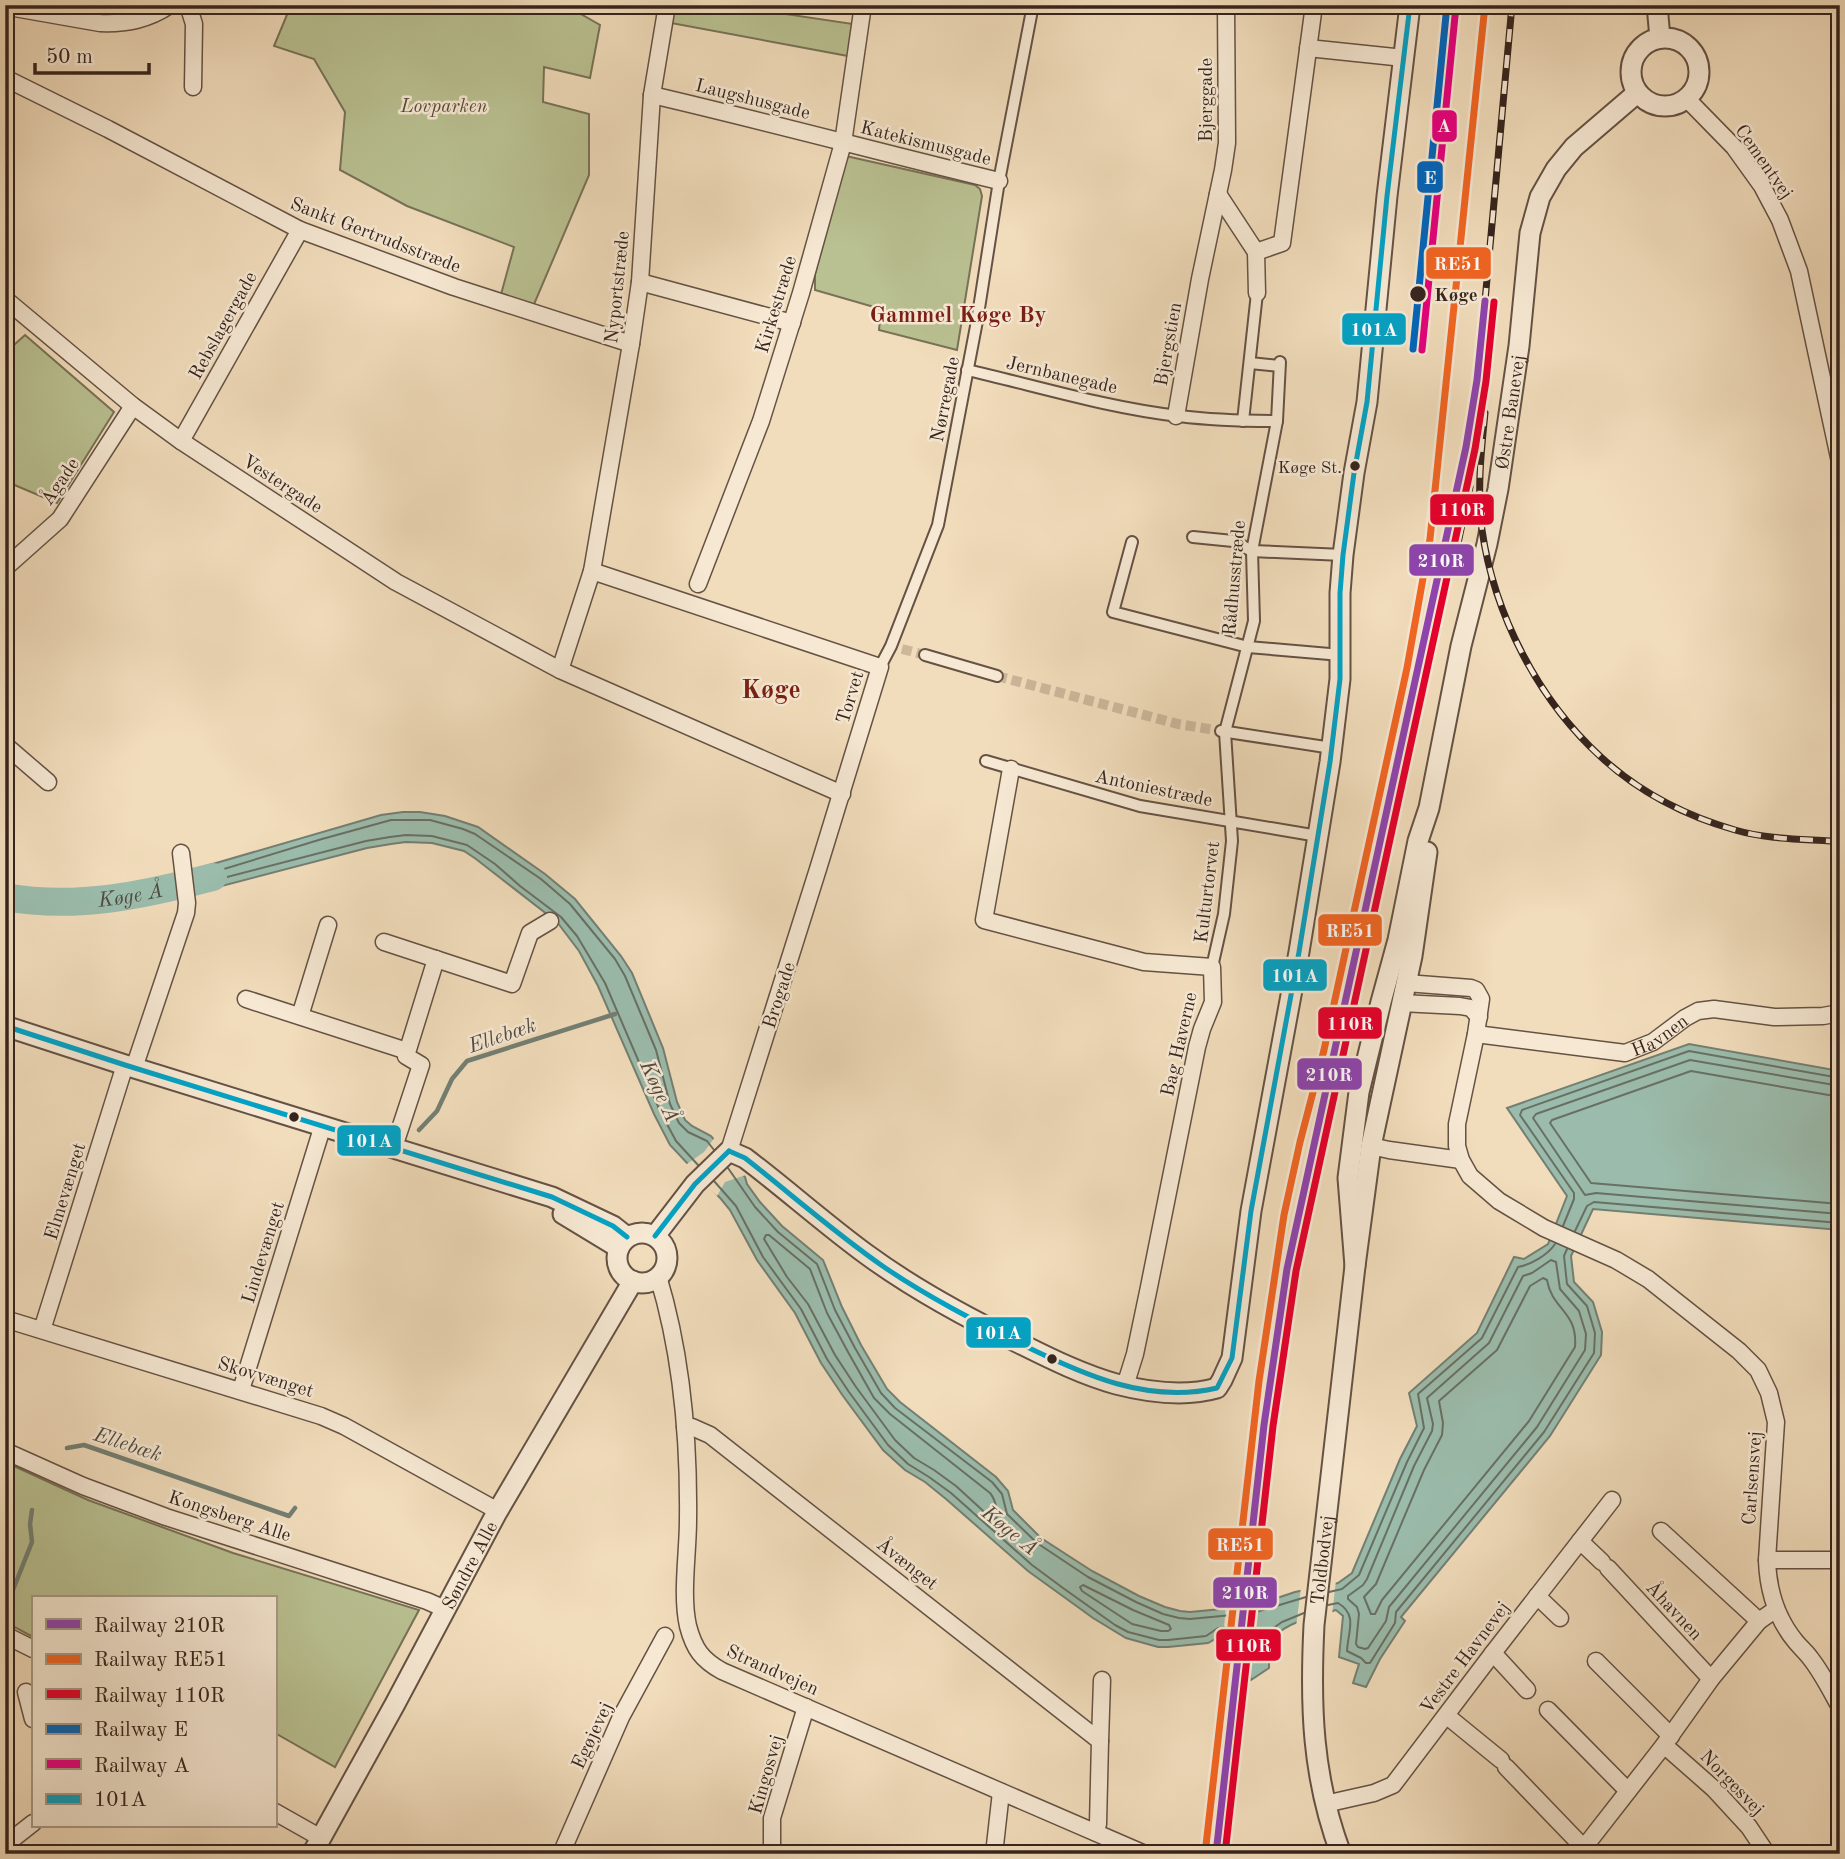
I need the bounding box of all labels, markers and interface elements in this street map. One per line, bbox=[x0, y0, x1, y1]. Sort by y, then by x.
scale bar bbox=[35, 32, 149, 76]
text: 50 m bbox=[46, 47, 93, 68]
street label: Bjerggade bbox=[1198, 58, 1217, 142]
street label: Laugshusgade bbox=[693, 77, 812, 124]
park label: Lovparken bbox=[400, 98, 488, 117]
line badge: A bbox=[1431, 109, 1458, 143]
text: A bbox=[1437, 118, 1451, 137]
street label: Katekismusgade bbox=[858, 119, 993, 170]
street label: Cementvej bbox=[1730, 122, 1795, 203]
line badge: E bbox=[1416, 160, 1444, 194]
text: E bbox=[1423, 170, 1437, 189]
street label: Sankt Gertrudsstræde bbox=[287, 195, 463, 278]
street label: Nyportstræde bbox=[603, 230, 634, 344]
line badge: RE51 bbox=[1425, 246, 1492, 280]
street label: Kirkestræde bbox=[754, 254, 801, 356]
text: RE51 bbox=[1433, 256, 1483, 275]
street label: Rebslagergade bbox=[187, 269, 262, 383]
marker: Køge bbox=[1408, 284, 1428, 304]
place label: Køge bbox=[1434, 287, 1478, 306]
street label: Bjergstien bbox=[1153, 301, 1186, 388]
district label: Gammel Køge By bbox=[869, 304, 1047, 327]
line badge: 101A bbox=[1341, 312, 1407, 346]
text: 101A bbox=[1350, 322, 1398, 341]
street label: Jernbanegade bbox=[1004, 354, 1119, 398]
street label: Østre Banevej bbox=[1494, 354, 1530, 471]
street label: Nørregade bbox=[929, 355, 964, 444]
street label: Ågade bbox=[34, 452, 84, 510]
street label: Vestergade bbox=[238, 452, 325, 518]
marker: Køge St. bbox=[1348, 459, 1362, 473]
place label: Køge St. bbox=[1278, 460, 1342, 477]
line badge: 110R bbox=[1429, 493, 1495, 526]
text: 110R bbox=[1439, 502, 1486, 521]
street label: Rådhusstræde bbox=[1221, 519, 1250, 637]
line badge: 210R bbox=[1408, 543, 1475, 577]
text: 210R bbox=[1418, 553, 1465, 572]
street label: Torvet bbox=[834, 669, 868, 726]
district label: Køge bbox=[741, 678, 801, 704]
street label: Antoniestræde bbox=[1093, 768, 1214, 811]
street label: Kulturtorvet bbox=[1193, 840, 1224, 944]
water label: Køge Å bbox=[96, 876, 165, 912]
line badge: RE51 bbox=[1317, 913, 1383, 947]
text: RE51 bbox=[1325, 923, 1375, 942]
line badge: 101A bbox=[1262, 958, 1328, 992]
street label: Brogade bbox=[761, 960, 800, 1031]
text: 101A bbox=[1271, 968, 1319, 987]
street label: Bag Haverne bbox=[1159, 991, 1202, 1099]
line badge: 110R bbox=[1317, 1006, 1383, 1040]
street label: Havnen bbox=[1629, 1012, 1692, 1062]
water label: Ellebæk bbox=[465, 1015, 539, 1058]
text: 110R bbox=[1327, 1016, 1374, 1035]
water label: Køge Å bbox=[635, 1055, 687, 1126]
line badge: 210R bbox=[1296, 1057, 1363, 1091]
text: 210R bbox=[1306, 1067, 1353, 1086]
unlabelled marker bbox=[287, 1110, 301, 1124]
line badge: 101A bbox=[336, 1124, 402, 1157]
text: 101A bbox=[345, 1133, 393, 1152]
street label: Elmevænget bbox=[43, 1141, 90, 1243]
street label: Lindevænget bbox=[240, 1200, 289, 1306]
line badge: 101A bbox=[965, 1316, 1032, 1349]
text: 101A bbox=[974, 1325, 1022, 1344]
unlabelled marker bbox=[1045, 1352, 1059, 1366]
street label: Skovvænget bbox=[215, 1355, 315, 1402]
water label: Ellebæk bbox=[90, 1424, 164, 1466]
street label: Carlsensvej bbox=[1741, 1430, 1766, 1526]
street label: Kongsberg Alle bbox=[165, 1489, 293, 1546]
water label: Køge Å bbox=[976, 1498, 1044, 1560]
street label: Toldbodvej bbox=[1309, 1514, 1338, 1606]
street label: Søndre Alle bbox=[440, 1519, 502, 1613]
line badge: RE51 bbox=[1207, 1527, 1274, 1561]
street label: Åvænget bbox=[872, 1531, 944, 1595]
text: RE51 bbox=[1215, 1537, 1265, 1556]
street label: Åhavnen bbox=[1641, 1575, 1709, 1645]
line badge: 210R bbox=[1212, 1576, 1278, 1609]
text: 210R bbox=[1222, 1585, 1269, 1604]
legend bbox=[32, 1596, 276, 1828]
street label: Vestre Havnevej bbox=[1418, 1599, 1514, 1718]
text: Railway 210R bbox=[94, 1616, 225, 1637]
line badge: 110R bbox=[1215, 1628, 1282, 1662]
text: 110R bbox=[1225, 1638, 1272, 1657]
street label: Strandvejen bbox=[723, 1643, 821, 1700]
text: Railway RE51 bbox=[94, 1650, 227, 1671]
text: Railway 110R bbox=[94, 1686, 225, 1707]
street label: Egøjevej bbox=[570, 1700, 617, 1773]
text: Railway E bbox=[94, 1720, 188, 1741]
street label: Kingosvej bbox=[747, 1733, 788, 1817]
street label: Norgesvej bbox=[1696, 1747, 1767, 1820]
text: Railway A bbox=[94, 1756, 189, 1777]
text: 101A bbox=[94, 1790, 147, 1811]

